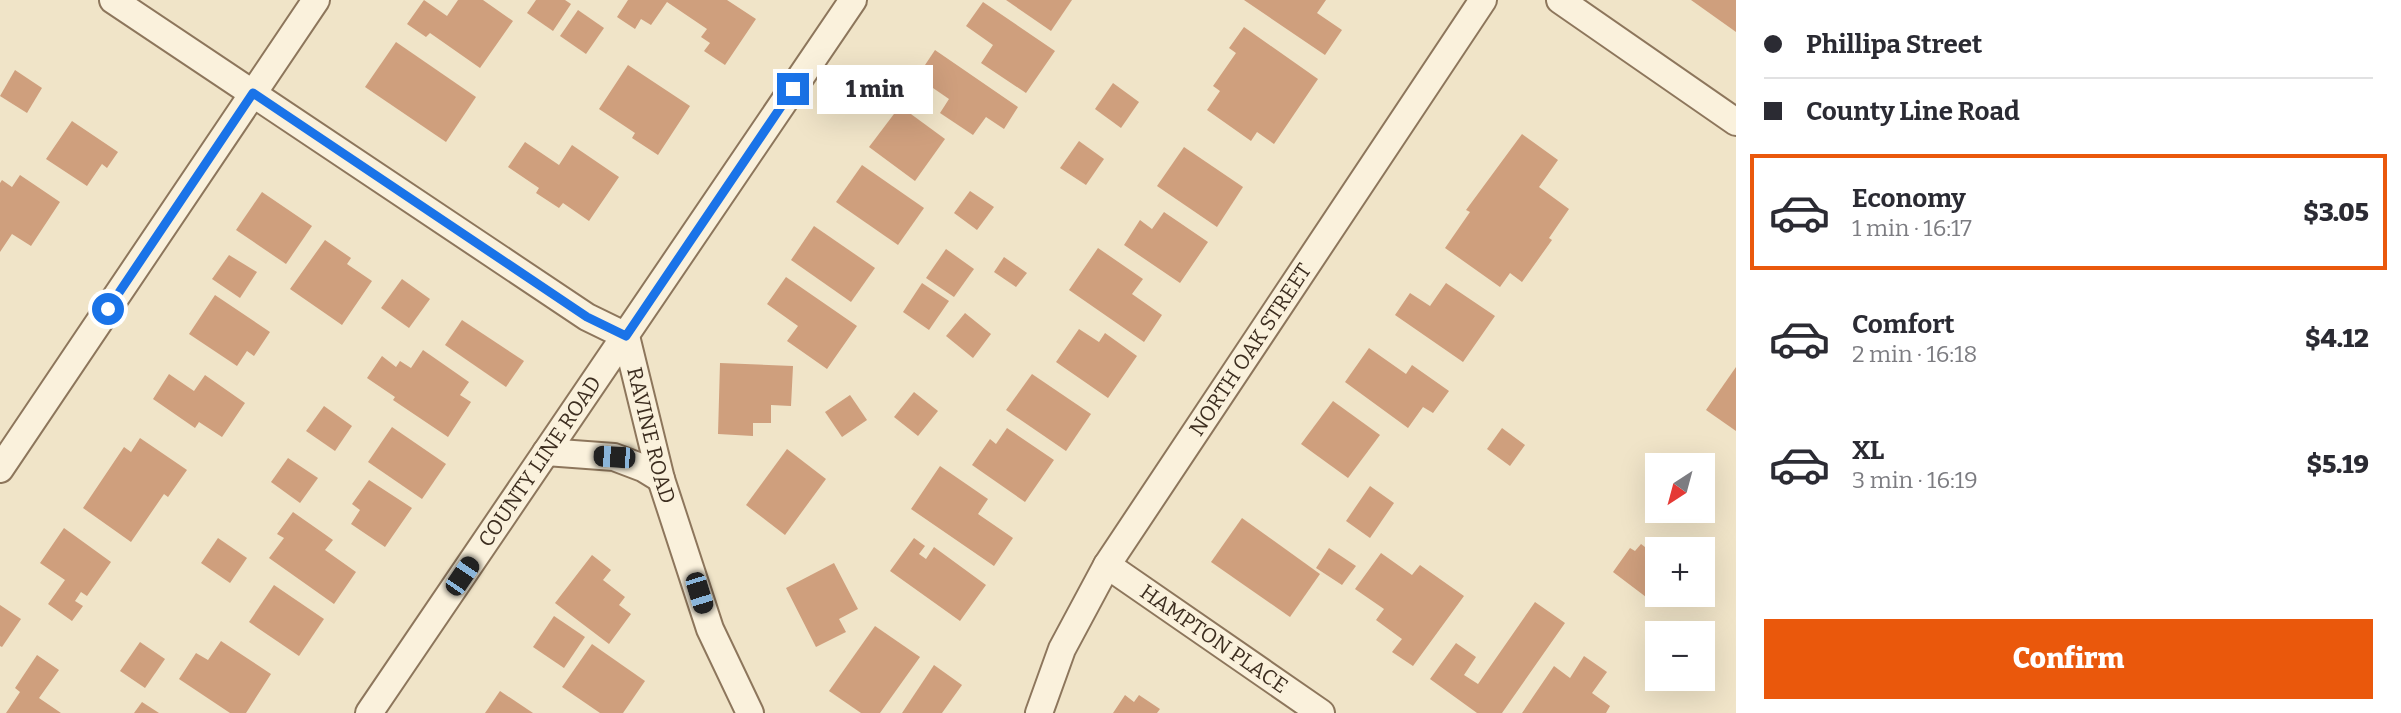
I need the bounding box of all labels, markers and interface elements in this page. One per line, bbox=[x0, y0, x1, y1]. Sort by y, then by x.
text: Phillipa Street bbox=[1806, 29, 1982, 60]
callout: 1 min bbox=[818, 64, 933, 114]
route end bbox=[777, 73, 809, 105]
text: 1 min bbox=[846, 75, 904, 103]
text: County Line Road bbox=[1806, 96, 2020, 127]
icon: car bbox=[1768, 181, 1831, 244]
text: Economy bbox=[1852, 183, 1966, 214]
text: $3.05 bbox=[2303, 197, 2369, 228]
text: 1 min · 16:17 bbox=[1852, 214, 1972, 242]
street label: NORTH OAK STREET bbox=[1184, 258, 1317, 441]
route start bbox=[92, 293, 124, 325]
icon: car bbox=[1768, 307, 1831, 370]
text: Comfort bbox=[1852, 309, 1955, 340]
text: $4.12 bbox=[2305, 323, 2369, 354]
text: 2 min · 16:18 bbox=[1852, 340, 1977, 368]
street label: RAVINE ROAD bbox=[621, 364, 681, 507]
street label: COUNTY LINE ROAD bbox=[473, 371, 607, 552]
icon: car bbox=[1768, 433, 1831, 496]
text: XL bbox=[1852, 435, 1884, 466]
car bbox=[593, 445, 636, 469]
text: $5.19 bbox=[2307, 449, 2369, 480]
north arrow bbox=[1645, 453, 1715, 523]
map controls bbox=[1645, 453, 1715, 691]
text: 3 min · 16:19 bbox=[1852, 466, 1978, 494]
button: + bbox=[1645, 537, 1715, 607]
car bbox=[442, 553, 483, 599]
car bbox=[683, 570, 716, 616]
street label: HAMPTON PLACE bbox=[1135, 579, 1293, 699]
button: Confirm bbox=[1764, 619, 2373, 699]
button: − bbox=[1645, 621, 1715, 691]

